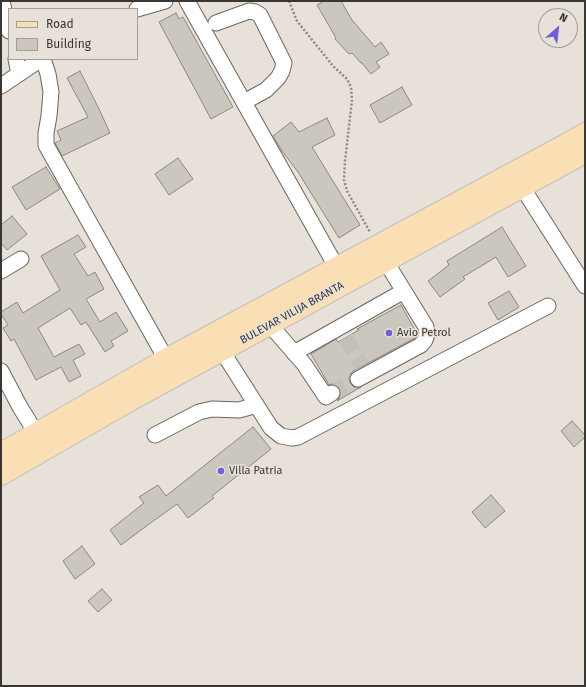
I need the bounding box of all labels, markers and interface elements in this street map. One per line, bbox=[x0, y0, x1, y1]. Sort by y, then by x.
legend bbox=[8, 8, 138, 60]
north arrow bbox=[538, 8, 578, 48]
text: N bbox=[557, 10, 570, 25]
text: Road bbox=[46, 17, 74, 31]
text: Building bbox=[46, 37, 91, 51]
street label: BULEVAR VILIJA BRANTA bbox=[238, 279, 346, 347]
place label: Avio Petrol bbox=[397, 326, 451, 340]
marker: Avio Petrol bbox=[384, 328, 394, 338]
place label: Villa Patria bbox=[229, 464, 283, 478]
marker: Villa Patria bbox=[216, 466, 226, 476]

